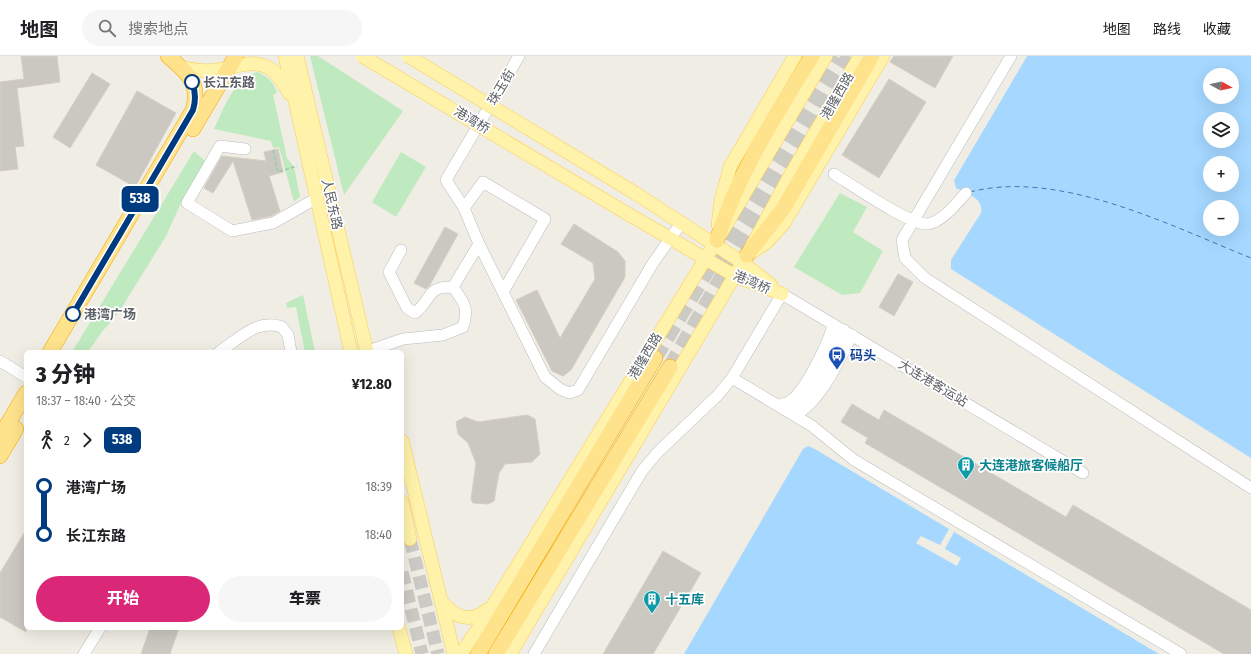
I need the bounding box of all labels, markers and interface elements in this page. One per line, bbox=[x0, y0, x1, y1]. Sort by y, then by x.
search box bbox=[82, 10, 362, 46]
icon: search bbox=[96, 17, 118, 39]
text: 地图 bbox=[20, 18, 58, 41]
text: 搜索地点 bbox=[128, 20, 188, 38]
text: 地图 bbox=[1103, 21, 1131, 38]
text: 路线 bbox=[1153, 21, 1181, 38]
text: 收藏 bbox=[1203, 21, 1231, 38]
street label: 珠玉街 bbox=[485, 66, 517, 108]
north arrow bbox=[1203, 68, 1239, 104]
map controls bbox=[1203, 68, 1239, 236]
street label: 港隆西路 bbox=[818, 70, 856, 122]
marker: 长江东路 bbox=[184, 74, 200, 90]
place label: 长江东路 bbox=[203, 75, 255, 90]
street label: 港湾桥 bbox=[451, 104, 493, 136]
button: layers bbox=[1203, 112, 1239, 148]
button: + bbox=[1203, 156, 1239, 192]
street label: 人民东路 bbox=[319, 177, 345, 231]
line badge: 538 bbox=[117, 186, 163, 212]
text: 538 bbox=[130, 190, 150, 207]
button: − bbox=[1203, 200, 1239, 236]
street label: 港湾桥 bbox=[731, 267, 773, 297]
marker: 港湾广场 bbox=[65, 306, 81, 322]
place label: 港湾广场 bbox=[84, 307, 136, 322]
street label: 港隆西路 bbox=[625, 330, 665, 382]
bus stop icon: 码头 bbox=[827, 345, 847, 370]
place label: 码头 bbox=[850, 348, 876, 363]
street label: 大连港客运站 bbox=[896, 356, 970, 410]
text: 3 分钟 bbox=[36, 361, 95, 388]
text: ¥12.80 bbox=[352, 375, 392, 393]
text: 18:37 – 18:40 · 公交 bbox=[36, 393, 136, 408]
icon: walk bbox=[36, 429, 58, 451]
icon: forward bbox=[76, 429, 98, 451]
text: 538 bbox=[112, 431, 133, 448]
text: 2 bbox=[64, 433, 70, 448]
building icon: 大连港旅客候船厅 bbox=[956, 455, 976, 480]
place label: 大连港旅客候船厅 bbox=[979, 458, 1083, 473]
text: 港湾广场 bbox=[66, 479, 126, 497]
text: 18:39 bbox=[366, 479, 392, 494]
text: 长江东路 bbox=[66, 527, 126, 545]
text: 18:40 bbox=[365, 527, 392, 542]
button: 开始 bbox=[36, 576, 210, 622]
button: 车票 bbox=[218, 576, 392, 622]
building icon: 十五库 bbox=[642, 589, 662, 614]
place label: 十五库 bbox=[665, 592, 704, 607]

